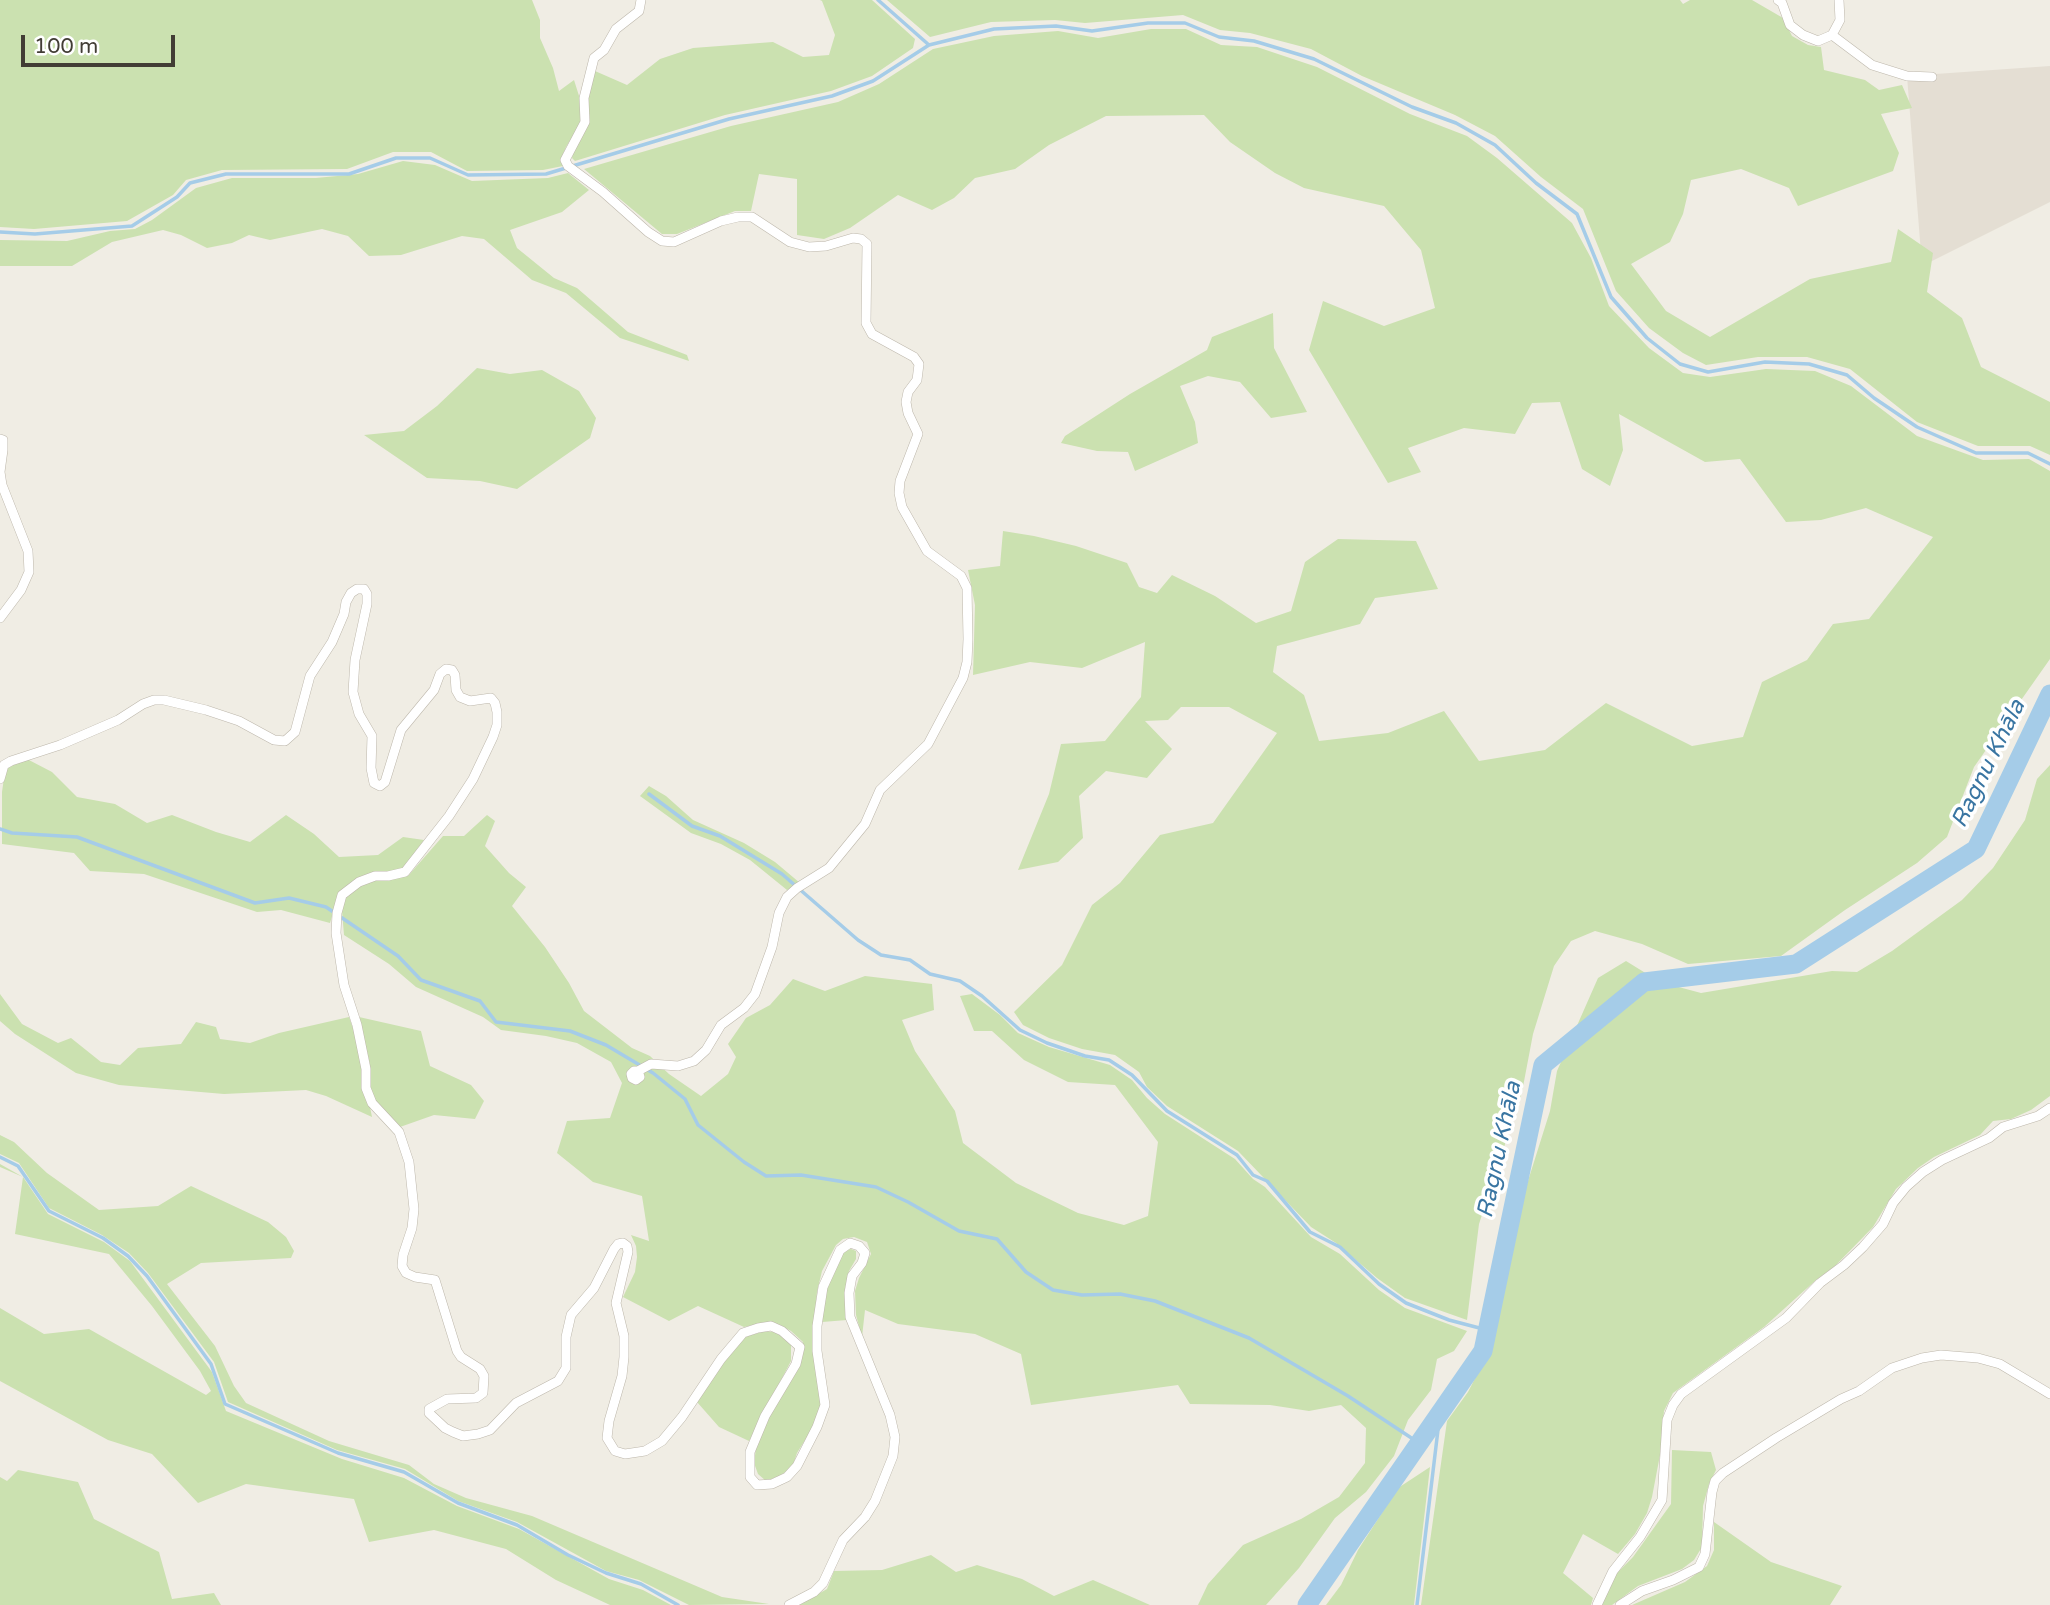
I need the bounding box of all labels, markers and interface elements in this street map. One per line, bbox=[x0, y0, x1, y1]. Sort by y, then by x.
scale bar bbox=[24, 21, 178, 65]
text: 100 m bbox=[34, 34, 98, 59]
water label: Ragnu Khāla bbox=[1946, 696, 2032, 832]
water label: Ragnu Khāla bbox=[1472, 1079, 1528, 1221]

